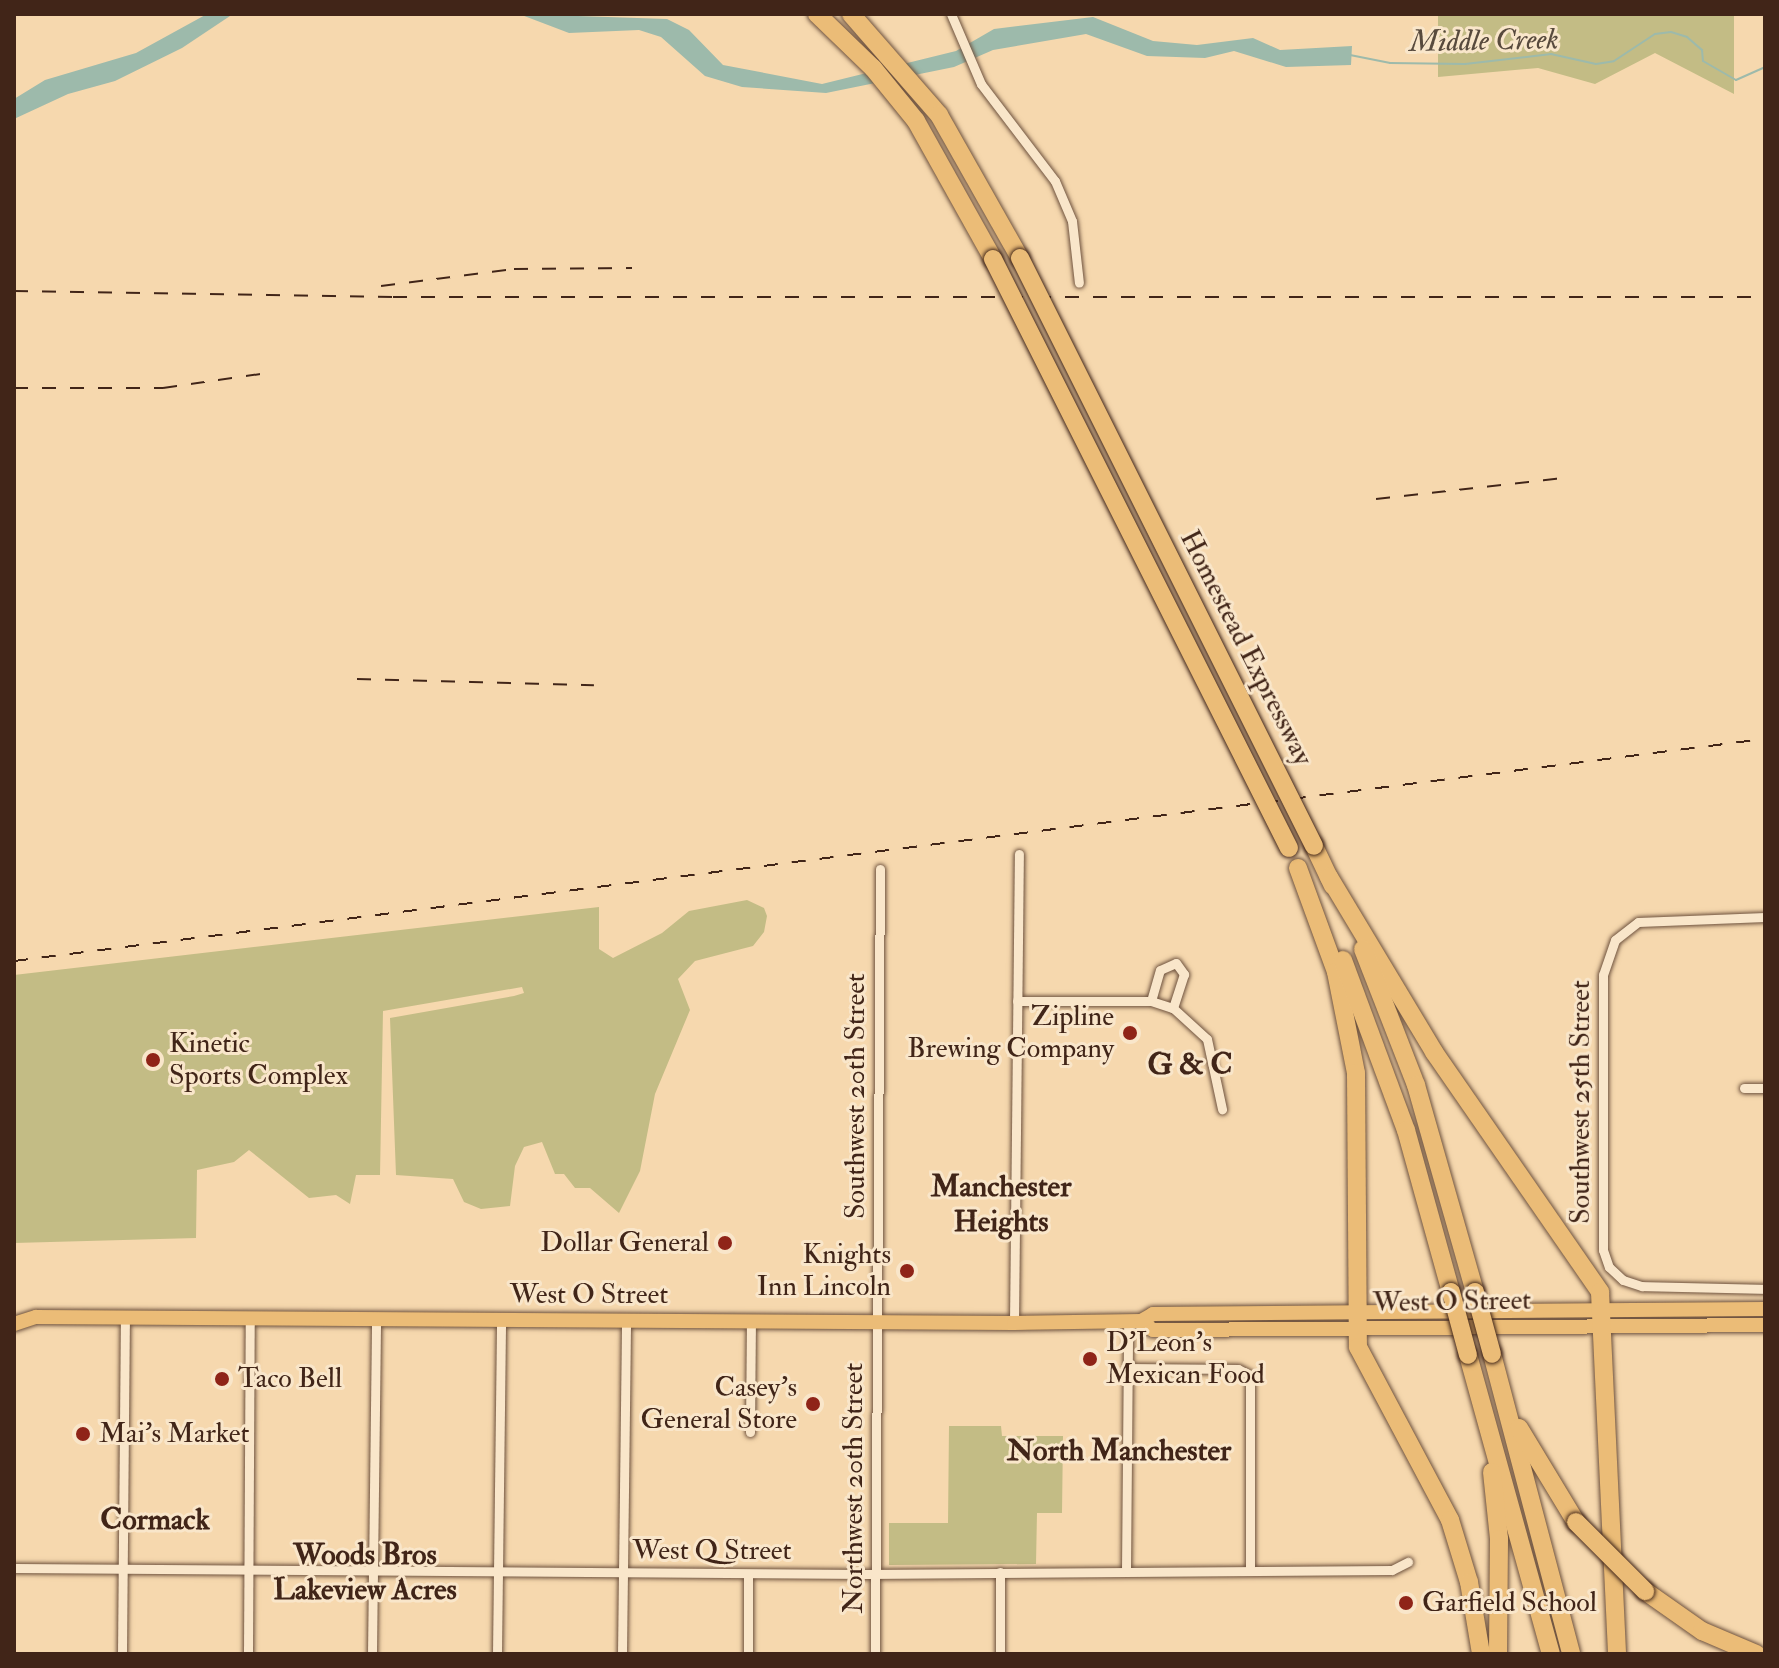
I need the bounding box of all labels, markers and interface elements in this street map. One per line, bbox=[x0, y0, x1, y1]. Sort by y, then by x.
water label: Middle Creek bbox=[1409, 22, 1559, 60]
street label: Homestead Expressway bbox=[1172, 525, 1320, 771]
street label: Southwest 20th Street bbox=[839, 973, 873, 1219]
street label: Southwest 25th Street bbox=[1564, 980, 1598, 1224]
place label: Zipline Brewing Company bbox=[907, 1000, 1114, 1066]
marker: Zipline Brewing Company bbox=[1121, 1024, 1139, 1042]
place label: Kinetic Sports Complex bbox=[169, 1027, 348, 1093]
district label: G & C bbox=[1148, 1047, 1232, 1083]
marker: Kinetic Sports Complex bbox=[144, 1051, 162, 1069]
district label: Manchester Heights bbox=[931, 1169, 1071, 1240]
place label: Dollar General bbox=[540, 1226, 709, 1260]
marker: Dollar General bbox=[716, 1234, 734, 1252]
place label: Knights Inn Lincoln bbox=[757, 1238, 891, 1304]
marker: Knights Inn Lincoln bbox=[898, 1262, 916, 1280]
street label: West O Street bbox=[510, 1278, 668, 1312]
street label: West O Street bbox=[1373, 1284, 1531, 1320]
place label: D'Leon's Mexican Food bbox=[1106, 1326, 1265, 1392]
marker: D'Leon's Mexican Food bbox=[1081, 1350, 1099, 1368]
place label: Taco Bell bbox=[238, 1362, 342, 1396]
street label: Northwest 20th Street bbox=[837, 1363, 871, 1613]
marker: Taco Bell bbox=[213, 1370, 231, 1388]
place label: Casey's General Store bbox=[641, 1371, 797, 1437]
marker: Casey's General Store bbox=[804, 1395, 822, 1413]
place label: Mai's Market bbox=[99, 1417, 250, 1451]
marker: Mai's Market bbox=[74, 1425, 92, 1443]
district label: North Manchester bbox=[1007, 1433, 1231, 1469]
district label: Cormack bbox=[100, 1502, 210, 1538]
street label: West Q Street bbox=[632, 1534, 792, 1568]
district label: Woods Bros Lakeview Acres bbox=[273, 1537, 457, 1608]
place label: Garfield School bbox=[1422, 1586, 1597, 1620]
marker: Garfield School bbox=[1397, 1594, 1415, 1612]

